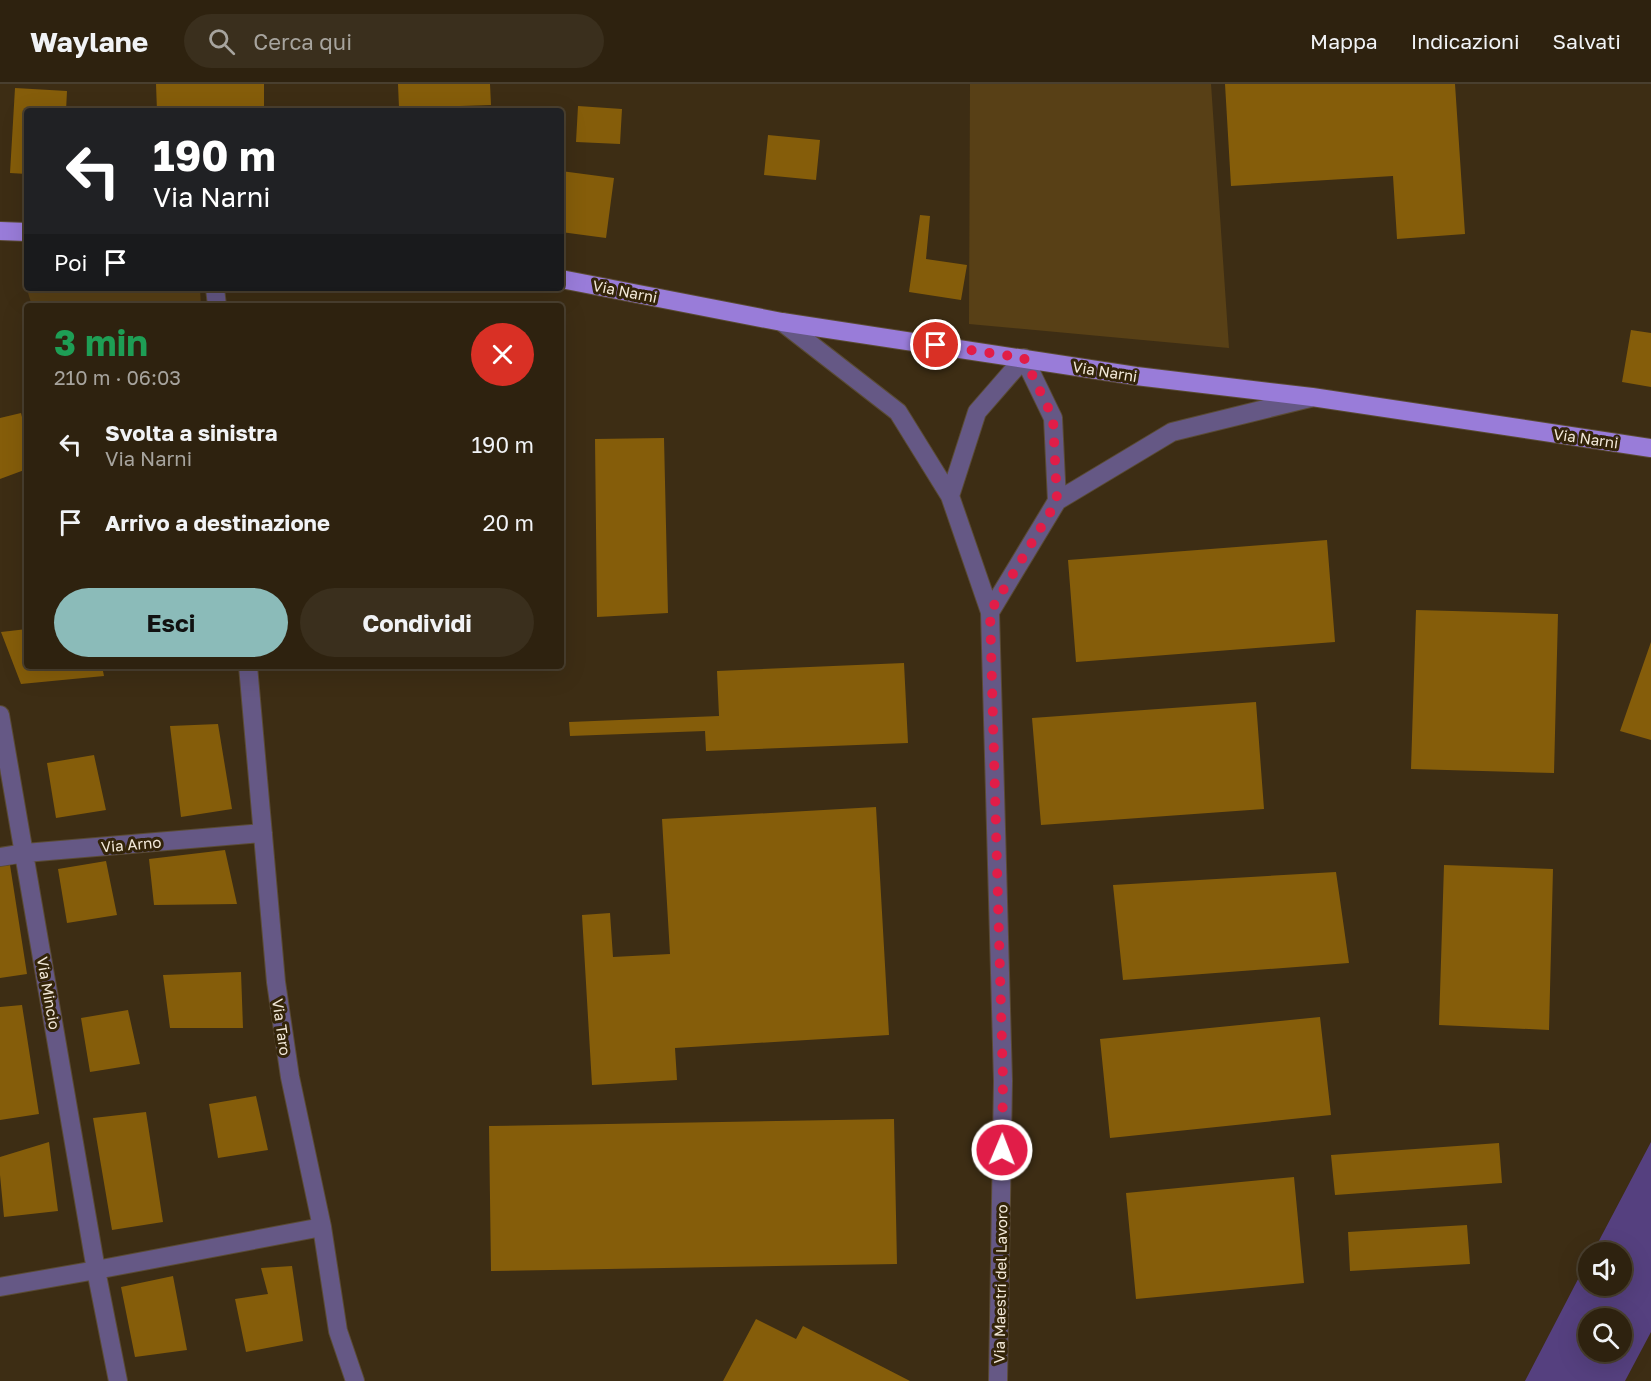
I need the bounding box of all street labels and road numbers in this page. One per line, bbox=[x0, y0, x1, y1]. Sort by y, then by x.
street label: Via Narni bbox=[591, 276, 659, 306]
street label: Via Narni bbox=[1071, 357, 1139, 385]
street label: Via Narni bbox=[1552, 425, 1620, 451]
street label: Via Arno bbox=[100, 832, 162, 856]
street label: Via Mincio bbox=[34, 955, 64, 1031]
street label: Via Taro bbox=[269, 997, 295, 1057]
street label: Via Maestri del Lavoro bbox=[990, 1204, 1010, 1364]

